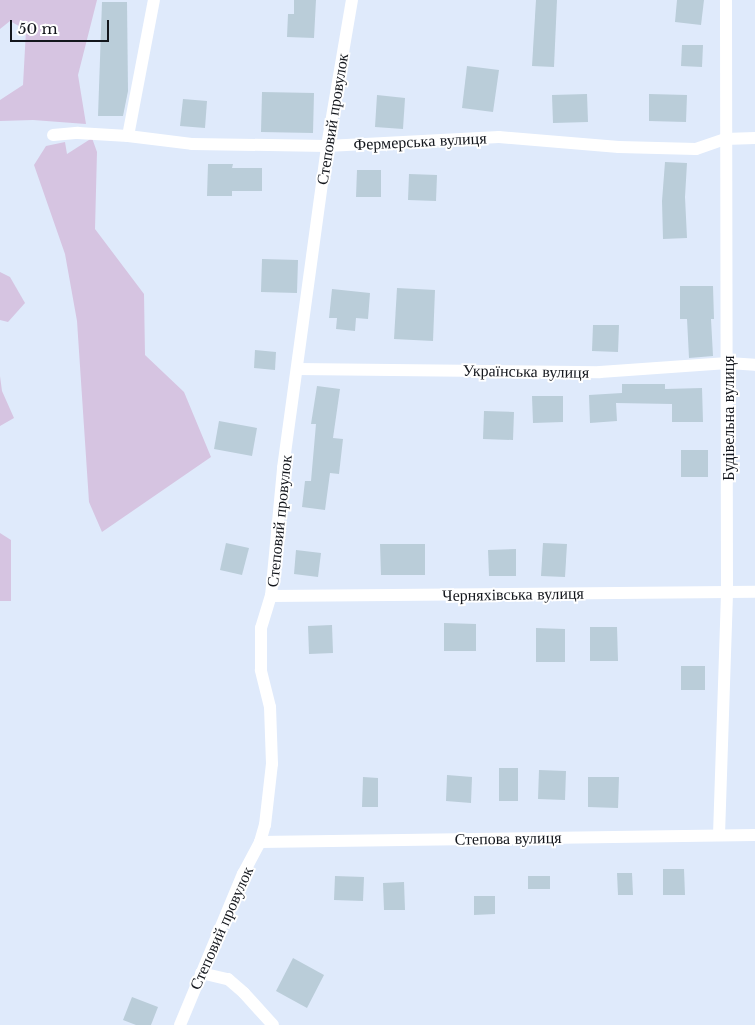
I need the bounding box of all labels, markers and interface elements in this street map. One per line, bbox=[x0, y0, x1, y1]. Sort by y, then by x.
scale bar bbox=[12, 10, 111, 42]
text: 50 m bbox=[18, 19, 58, 38]
street label: Степовий провулок bbox=[312, 52, 352, 186]
street label: Фермерська вулиця bbox=[353, 128, 487, 154]
street label: Будівельна вулиця bbox=[718, 355, 738, 481]
street label: Українська вулиця bbox=[463, 360, 589, 382]
street label: Степовий провулок bbox=[263, 454, 295, 588]
street label: Черняхівська вулиця bbox=[442, 583, 584, 605]
street label: Степова вулиця bbox=[454, 827, 562, 849]
street label: Степовий провулок bbox=[185, 863, 257, 993]

